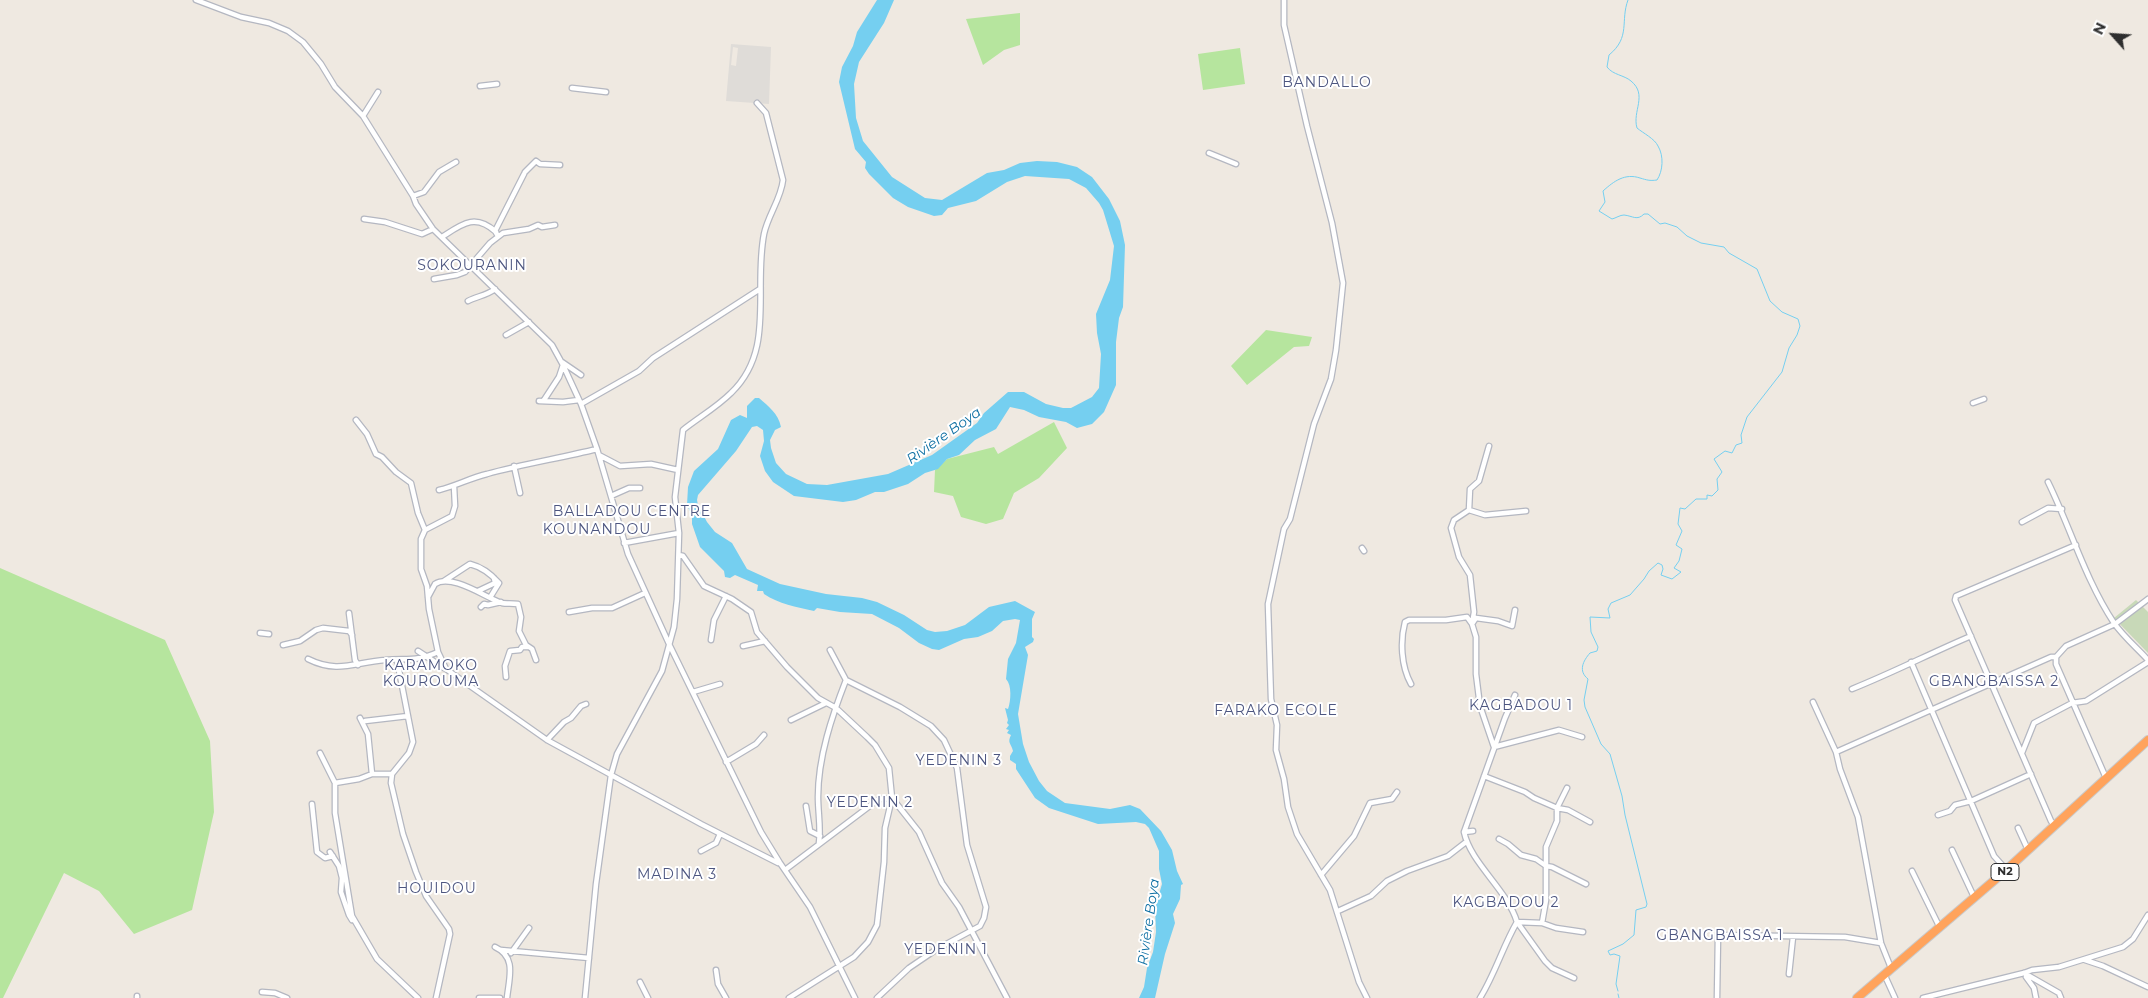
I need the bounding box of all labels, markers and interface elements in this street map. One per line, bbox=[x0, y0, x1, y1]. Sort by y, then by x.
north arrow bbox=[2088, 10, 2138, 60]
text: N bbox=[2089, 19, 2110, 37]
district label: BANDALLO bbox=[1281, 75, 1373, 91]
district label: SOKOURANIN bbox=[416, 258, 528, 274]
water label: Rivière Boya bbox=[903, 404, 985, 468]
district label: BALLADOU CENTRE bbox=[551, 504, 713, 520]
district label: KOUNANDOU bbox=[542, 522, 652, 538]
district label: KARAMOKO KOUROUMA bbox=[382, 658, 480, 690]
district label: GBANGBAISSA 2 bbox=[1927, 674, 2061, 690]
district label: KAGBADOU 1 bbox=[1468, 698, 1574, 714]
district label: FARAKO ECOLE bbox=[1213, 703, 1339, 719]
district label: YEDENIN 3 bbox=[915, 753, 1003, 769]
district label: YEDENIN 2 bbox=[826, 795, 914, 811]
road number: N2 bbox=[1991, 864, 2019, 880]
district label: MADINA 3 bbox=[636, 867, 718, 883]
water label: Rivière Boya bbox=[1135, 878, 1163, 966]
district label: HOUIDOU bbox=[396, 881, 478, 897]
district label: KAGBADOU 2 bbox=[1451, 895, 1561, 911]
district label: GBANGBAISSA 1 bbox=[1655, 928, 1785, 944]
district label: YEDENIN 1 bbox=[903, 942, 989, 958]

